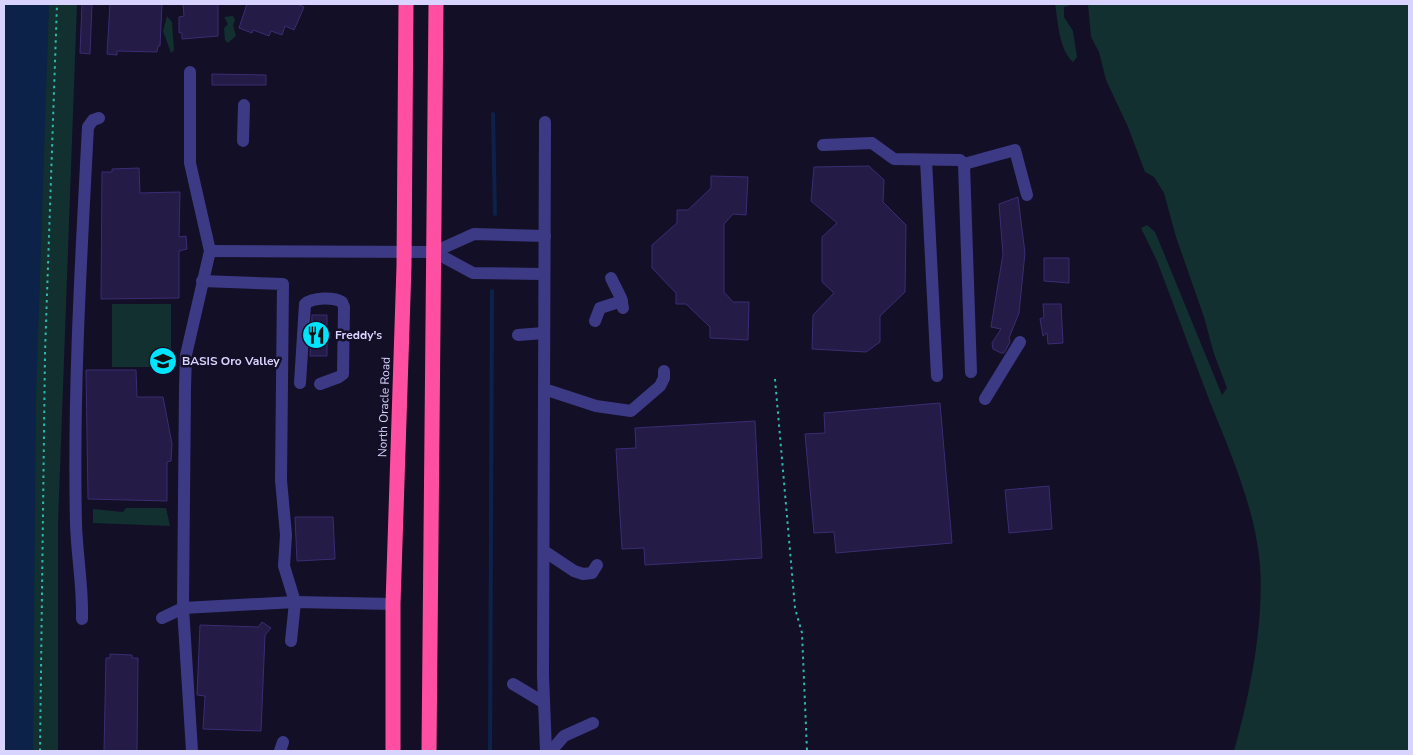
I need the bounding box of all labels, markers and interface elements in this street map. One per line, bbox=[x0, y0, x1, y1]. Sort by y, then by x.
restaurant icon: Freddy's bbox=[301, 320, 331, 350]
place label: Freddy's bbox=[335, 327, 382, 343]
school or university icon: BASIS Oro Valley bbox=[148, 346, 178, 376]
place label: BASIS Oro Valley bbox=[182, 353, 280, 369]
street label: North Oracle Road bbox=[374, 356, 394, 458]

